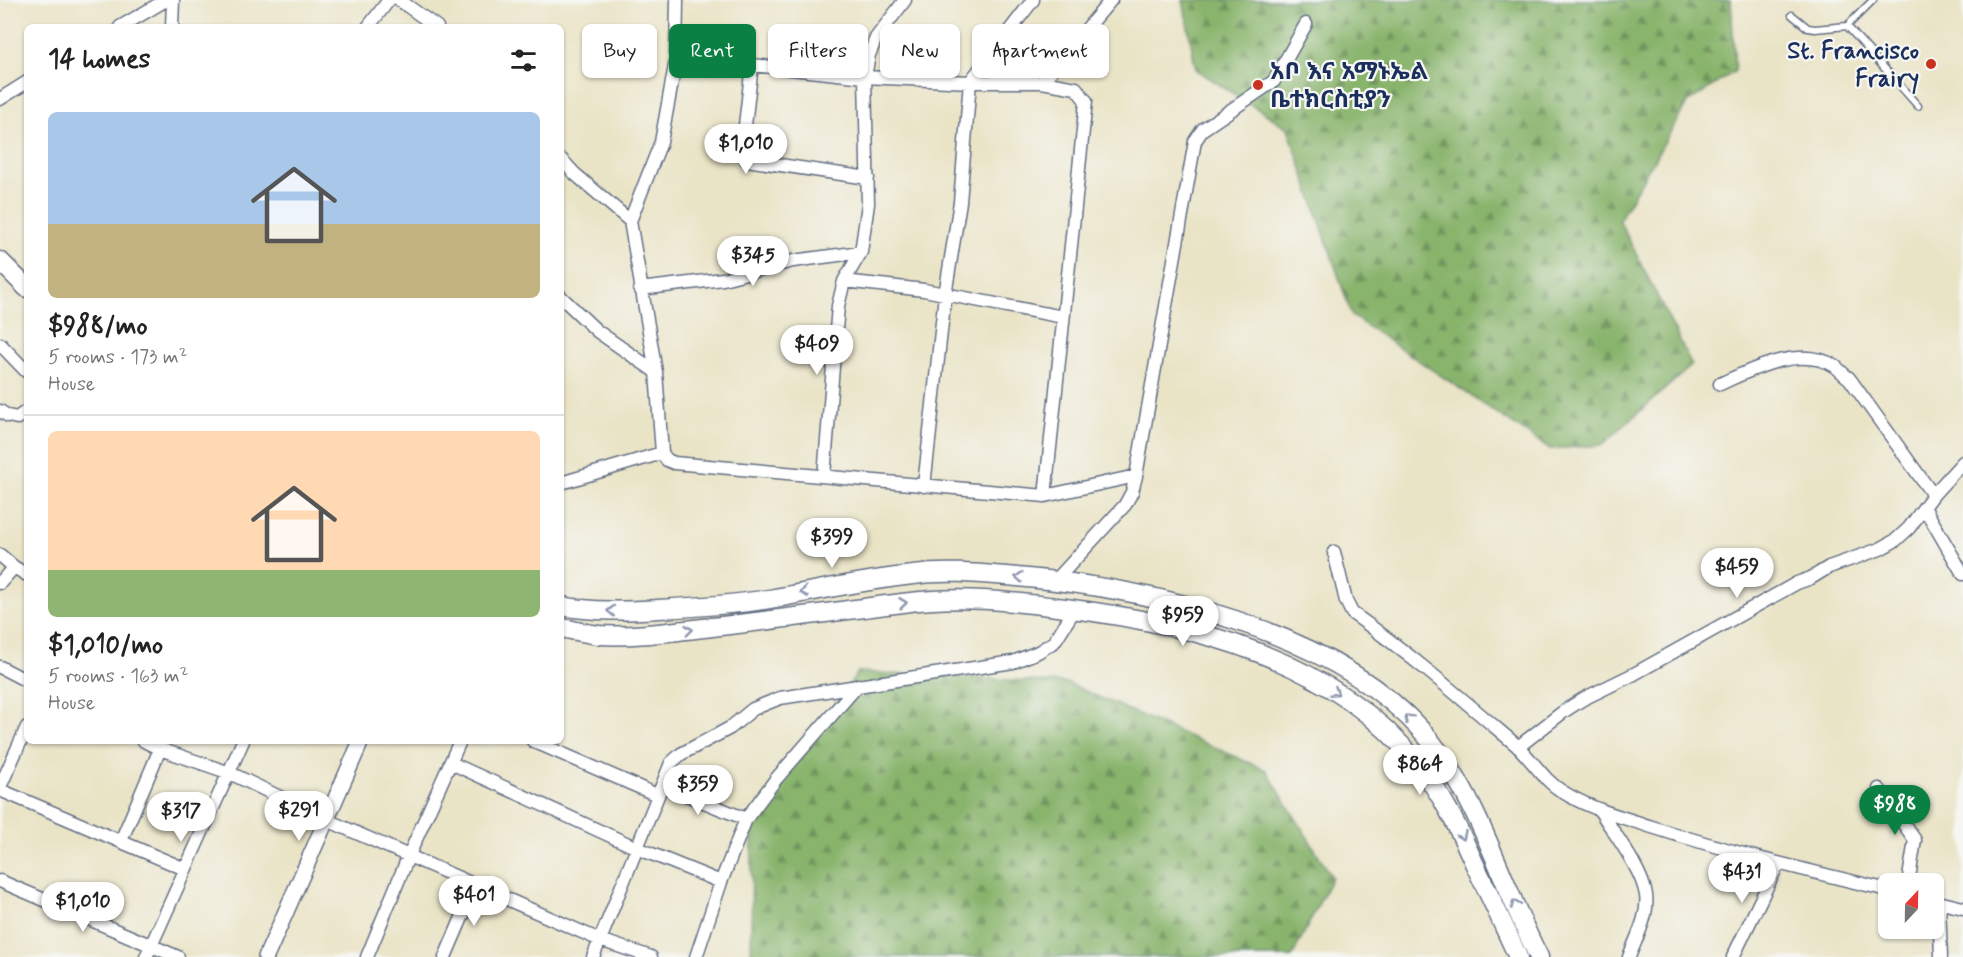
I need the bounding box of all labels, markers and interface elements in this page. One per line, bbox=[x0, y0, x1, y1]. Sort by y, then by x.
chip: Buy bbox=[582, 24, 657, 78]
chip: Rent bbox=[669, 24, 756, 78]
chip: Filters bbox=[768, 24, 868, 78]
chip: New bbox=[880, 24, 960, 78]
chip: Apartment bbox=[972, 24, 1109, 78]
place label: St. Francisco Frairy bbox=[1787, 36, 1919, 95]
text: 14 homes bbox=[48, 43, 150, 77]
icon: filters bbox=[507, 44, 540, 77]
place label: አቦ እና አማኑኤል ቤተክርስቲያን bbox=[1270, 57, 1429, 116]
marker: St. Francisco Frairy bbox=[1924, 57, 1938, 71]
marker: አቦ እና አማኑኤል ቤተክርስቲያን bbox=[1251, 78, 1265, 92]
pin: $1,010 bbox=[697, 124, 795, 175]
text: $1,010 bbox=[718, 130, 774, 157]
icon: home bbox=[240, 151, 348, 259]
pin: $345 bbox=[717, 236, 789, 287]
text: $345 bbox=[731, 242, 775, 269]
text: $988/mo bbox=[48, 310, 148, 344]
pin: $409 bbox=[781, 325, 853, 376]
text: $409 bbox=[794, 331, 840, 358]
text: 5 rooms · 173 m² bbox=[48, 344, 187, 371]
text: House bbox=[48, 371, 95, 398]
icon: home bbox=[240, 470, 348, 578]
pin: $399 bbox=[796, 518, 868, 569]
text: $399 bbox=[810, 524, 854, 551]
pin: $459 bbox=[1701, 548, 1773, 599]
text: $459 bbox=[1715, 554, 1759, 581]
one-way arrow bbox=[1014, 571, 1023, 584]
one-way arrow bbox=[800, 586, 809, 598]
pin: $959 bbox=[1147, 596, 1219, 647]
one-way arrow bbox=[899, 597, 908, 609]
text: $959 bbox=[1162, 602, 1204, 629]
one-way arrow bbox=[606, 605, 615, 617]
one-way arrow bbox=[684, 624, 694, 637]
text: $1,010/mo bbox=[48, 629, 163, 663]
text: 5 rooms · 163 m² bbox=[48, 663, 188, 690]
one-way arrow bbox=[1328, 685, 1339, 696]
text: House bbox=[48, 690, 95, 717]
one-way arrow bbox=[1405, 714, 1416, 725]
pin: $864 bbox=[1384, 745, 1456, 796]
text: $864 bbox=[1397, 751, 1443, 778]
pin: $359 bbox=[662, 765, 734, 816]
text: $359 bbox=[677, 771, 719, 798]
pin: $988 bbox=[1859, 785, 1931, 836]
pin: $291 bbox=[263, 791, 335, 842]
text: $988 bbox=[1873, 791, 1917, 818]
pin: $317 bbox=[145, 792, 217, 843]
text: $291 bbox=[278, 797, 320, 824]
text: $317 bbox=[161, 798, 201, 825]
one-way arrow bbox=[1454, 829, 1466, 840]
pin: $431 bbox=[1706, 853, 1778, 904]
text: $431 bbox=[1722, 859, 1762, 886]
north arrow bbox=[1878, 873, 1944, 939]
map controls bbox=[1878, 873, 1944, 939]
pin: $401 bbox=[438, 876, 510, 927]
pin: $1,010 bbox=[34, 882, 132, 933]
text: $401 bbox=[453, 882, 495, 909]
text: $1,010 bbox=[55, 888, 111, 915]
one-way arrow bbox=[1510, 899, 1522, 910]

